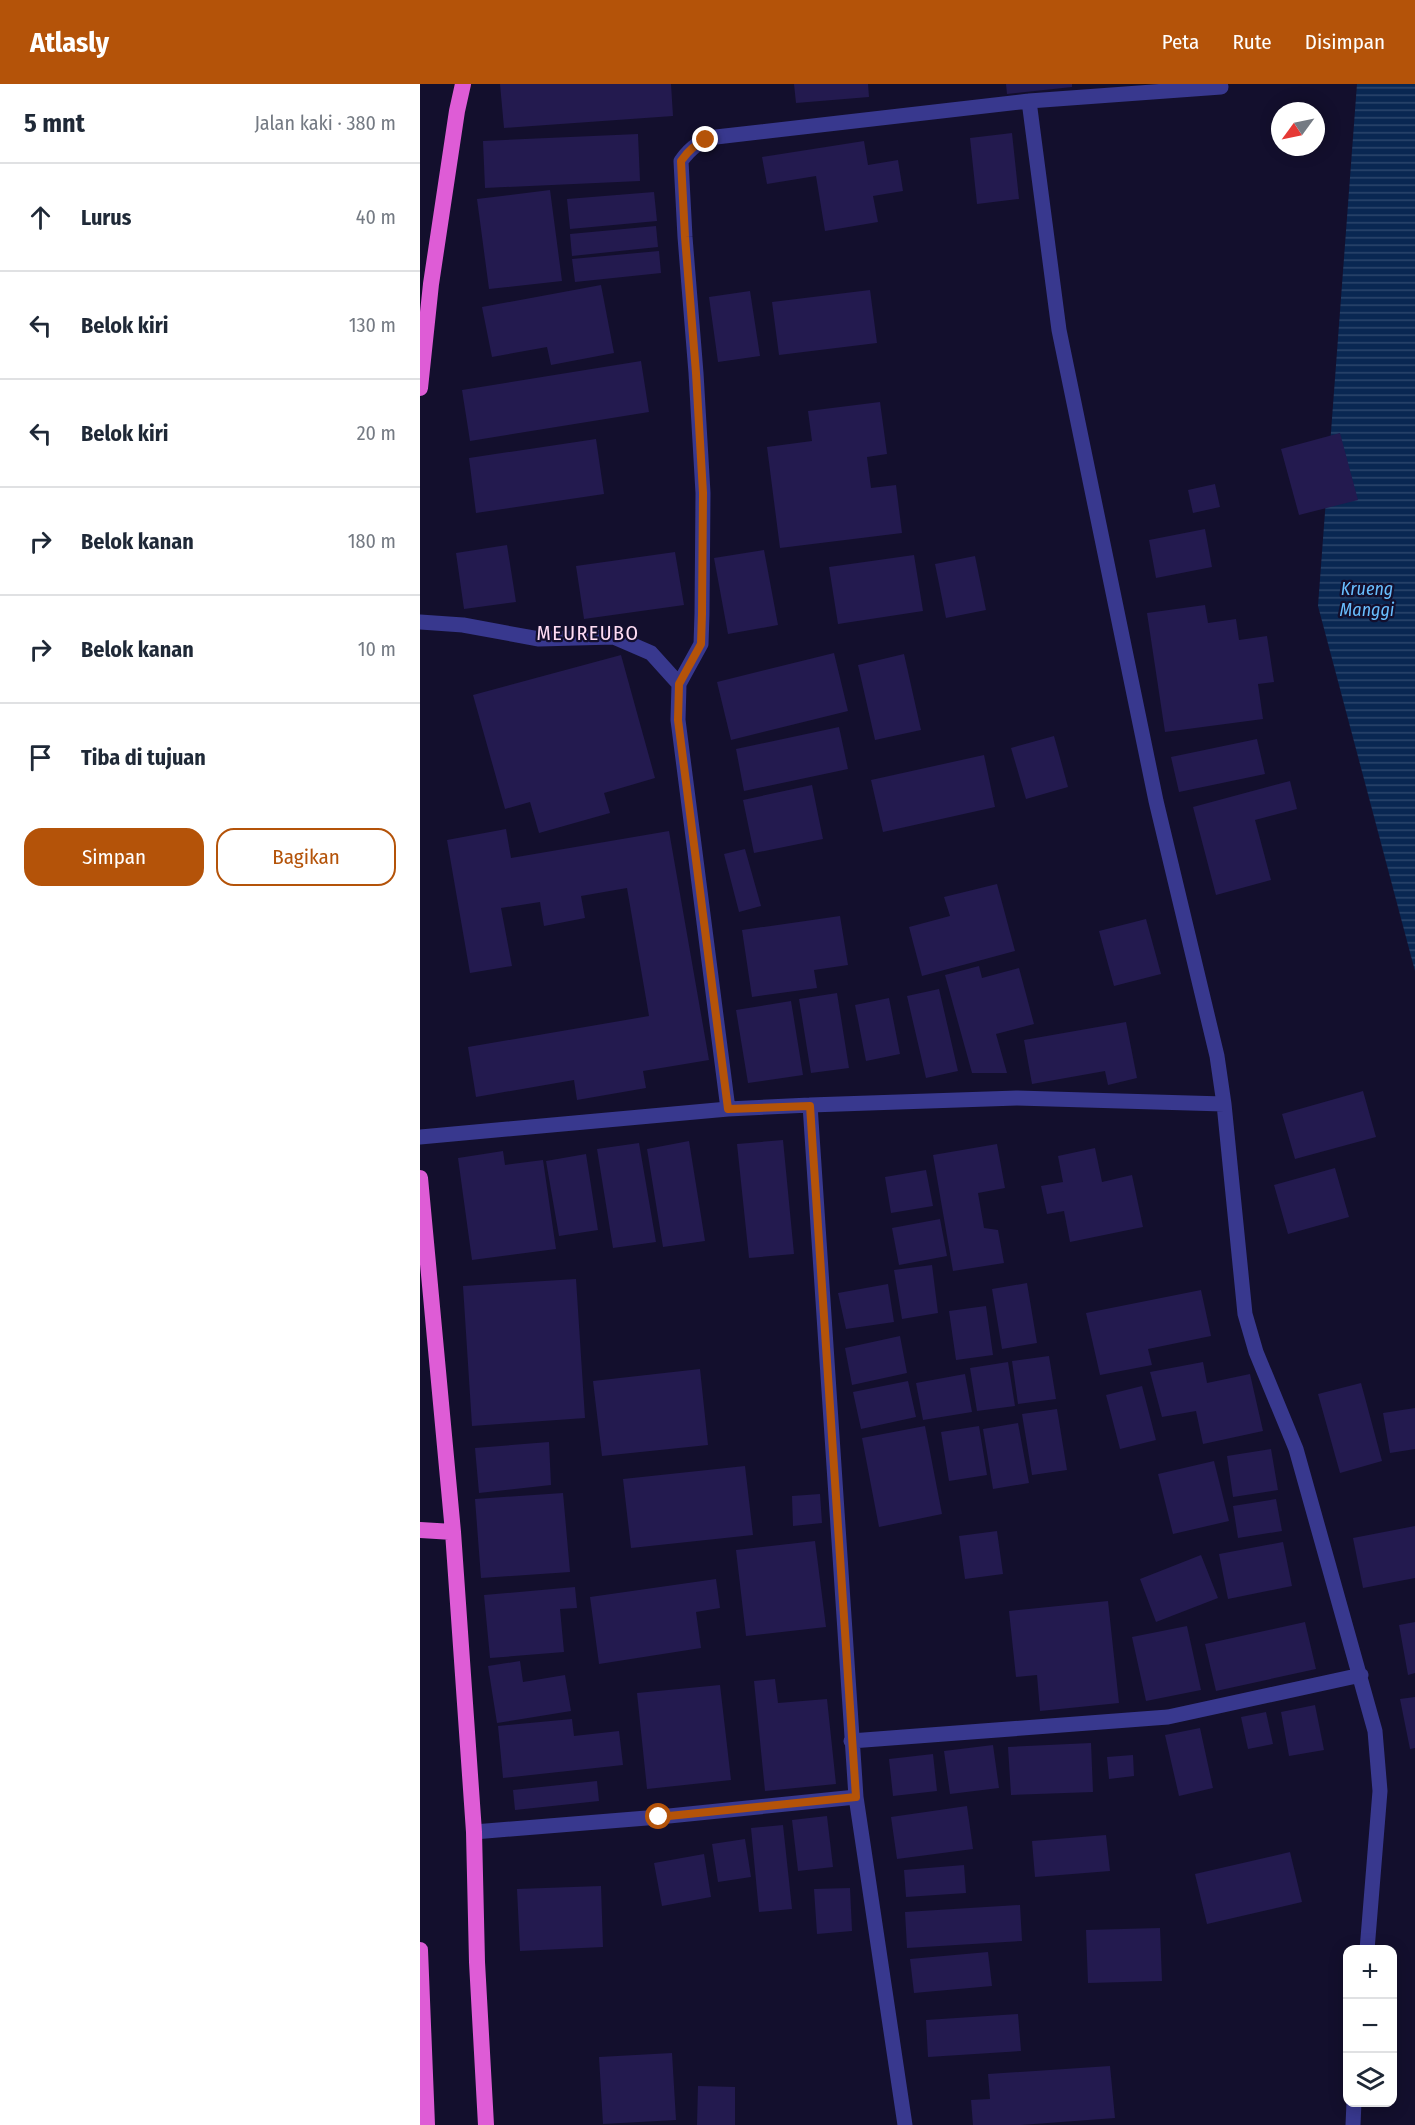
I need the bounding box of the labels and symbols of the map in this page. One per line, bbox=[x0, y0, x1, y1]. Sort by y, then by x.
north arrow bbox=[1271, 102, 1325, 156]
route end bbox=[692, 126, 718, 152]
water label: Krueng Manggi bbox=[1340, 578, 1395, 621]
district label: MEUREUBO bbox=[537, 621, 639, 645]
route start bbox=[645, 1803, 671, 1829]

